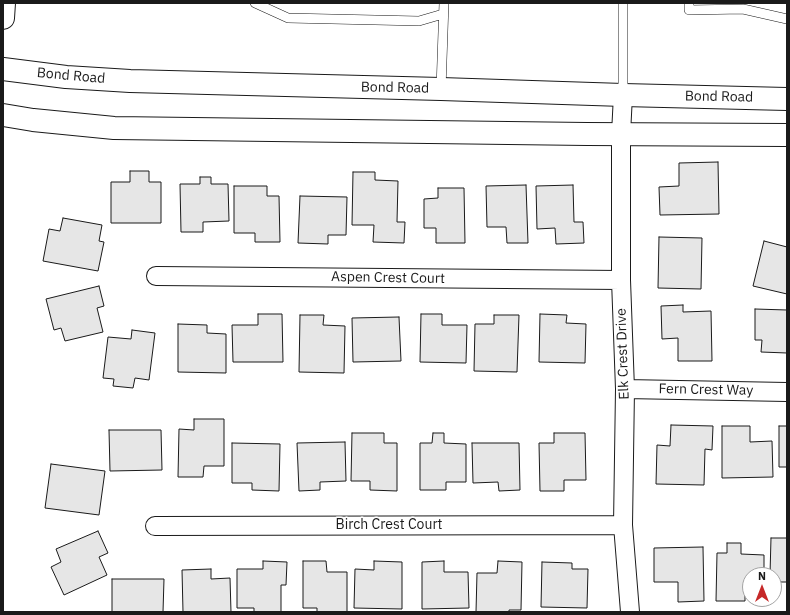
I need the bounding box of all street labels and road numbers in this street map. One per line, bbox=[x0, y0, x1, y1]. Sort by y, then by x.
street label: Bond Road bbox=[36, 65, 106, 87]
street label: Bond Road bbox=[361, 79, 429, 97]
street label: Bond Road bbox=[685, 88, 753, 106]
street label: Aspen Crest Court bbox=[331, 269, 445, 287]
street label: Elk Crest Drive bbox=[613, 308, 633, 400]
street label: Fern Crest Way bbox=[659, 381, 753, 399]
street label: Birch Crest Court bbox=[336, 517, 442, 533]

